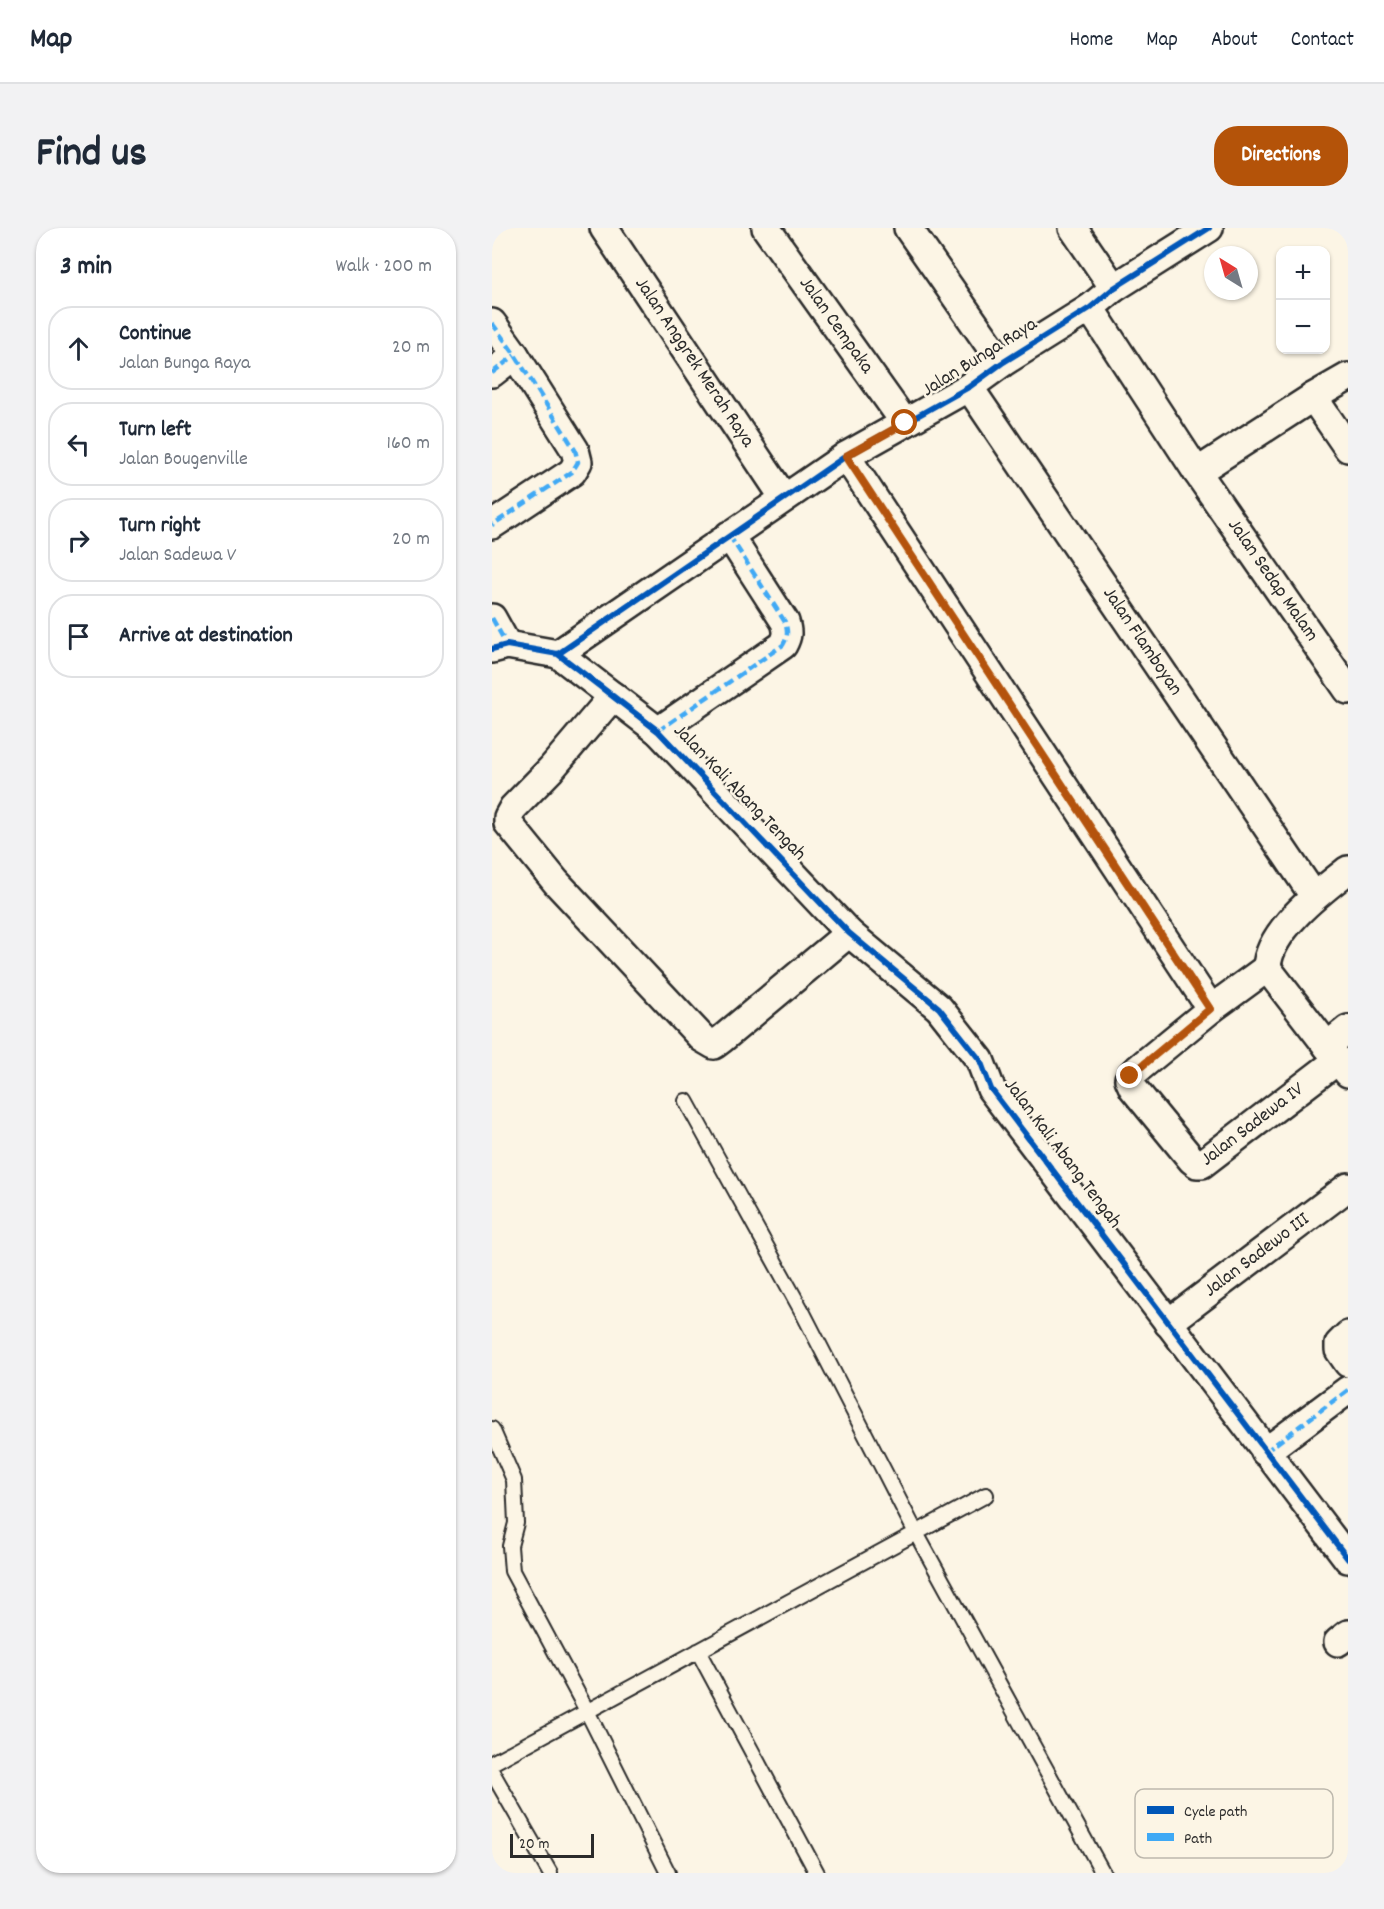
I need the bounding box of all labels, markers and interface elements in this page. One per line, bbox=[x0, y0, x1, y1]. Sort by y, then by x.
text: Map bbox=[30, 21, 72, 61]
text: Home bbox=[1069, 26, 1113, 56]
text: Map bbox=[1146, 26, 1178, 56]
text: About bbox=[1211, 26, 1258, 56]
text: Contact bbox=[1291, 26, 1354, 56]
text: Find us bbox=[36, 126, 147, 186]
button: Directions bbox=[1214, 126, 1348, 186]
north arrow bbox=[1204, 246, 1258, 300]
map controls bbox=[1276, 246, 1330, 354]
button: + bbox=[1276, 246, 1330, 300]
text: 3 min bbox=[60, 249, 112, 286]
text: Walk · 200 m bbox=[336, 253, 432, 281]
street label: Jalan Cempaka bbox=[791, 271, 880, 380]
street label: Jalan Anggrek Merah Raya bbox=[627, 272, 761, 454]
button: − bbox=[1276, 300, 1330, 354]
street label: Jalan Bunga Raya bbox=[917, 311, 1044, 405]
text: Continue bbox=[119, 319, 191, 350]
icon: ahead bbox=[62, 332, 95, 365]
text: 20 m bbox=[392, 334, 430, 362]
text: Jalan Bunga Raya bbox=[119, 350, 250, 378]
route start bbox=[891, 409, 917, 435]
text: Turn left bbox=[119, 415, 191, 446]
icon: left bbox=[62, 428, 95, 461]
text: 160 m bbox=[387, 430, 430, 458]
text: Jalan Bougenville bbox=[119, 446, 248, 474]
text: Turn right bbox=[119, 511, 201, 542]
street label: Jalan Sedap Malam bbox=[1220, 514, 1325, 648]
icon: right bbox=[62, 524, 95, 557]
text: 20 m bbox=[392, 526, 430, 554]
text: Jalan Sadewa V bbox=[119, 542, 236, 570]
street label: Jalan Flamboyan bbox=[1095, 582, 1189, 702]
icon: arrive bbox=[62, 620, 95, 653]
text: Arrive at destination bbox=[119, 621, 293, 652]
street label: Jalan Kali Abang Tengah bbox=[666, 718, 812, 868]
route end bbox=[1116, 1062, 1142, 1088]
street label: Jalan Kali Abang Tengah bbox=[996, 1073, 1128, 1235]
street label: Jalan Sadewa IV bbox=[1195, 1076, 1311, 1174]
street label: Jalan Sadewo III bbox=[1199, 1206, 1316, 1305]
legend bbox=[1135, 1789, 1333, 1858]
text: Cycle path bbox=[1184, 1801, 1247, 1824]
text: Path bbox=[1184, 1828, 1212, 1851]
scale bar bbox=[510, 1831, 594, 1858]
text: 20 m bbox=[519, 1833, 549, 1856]

